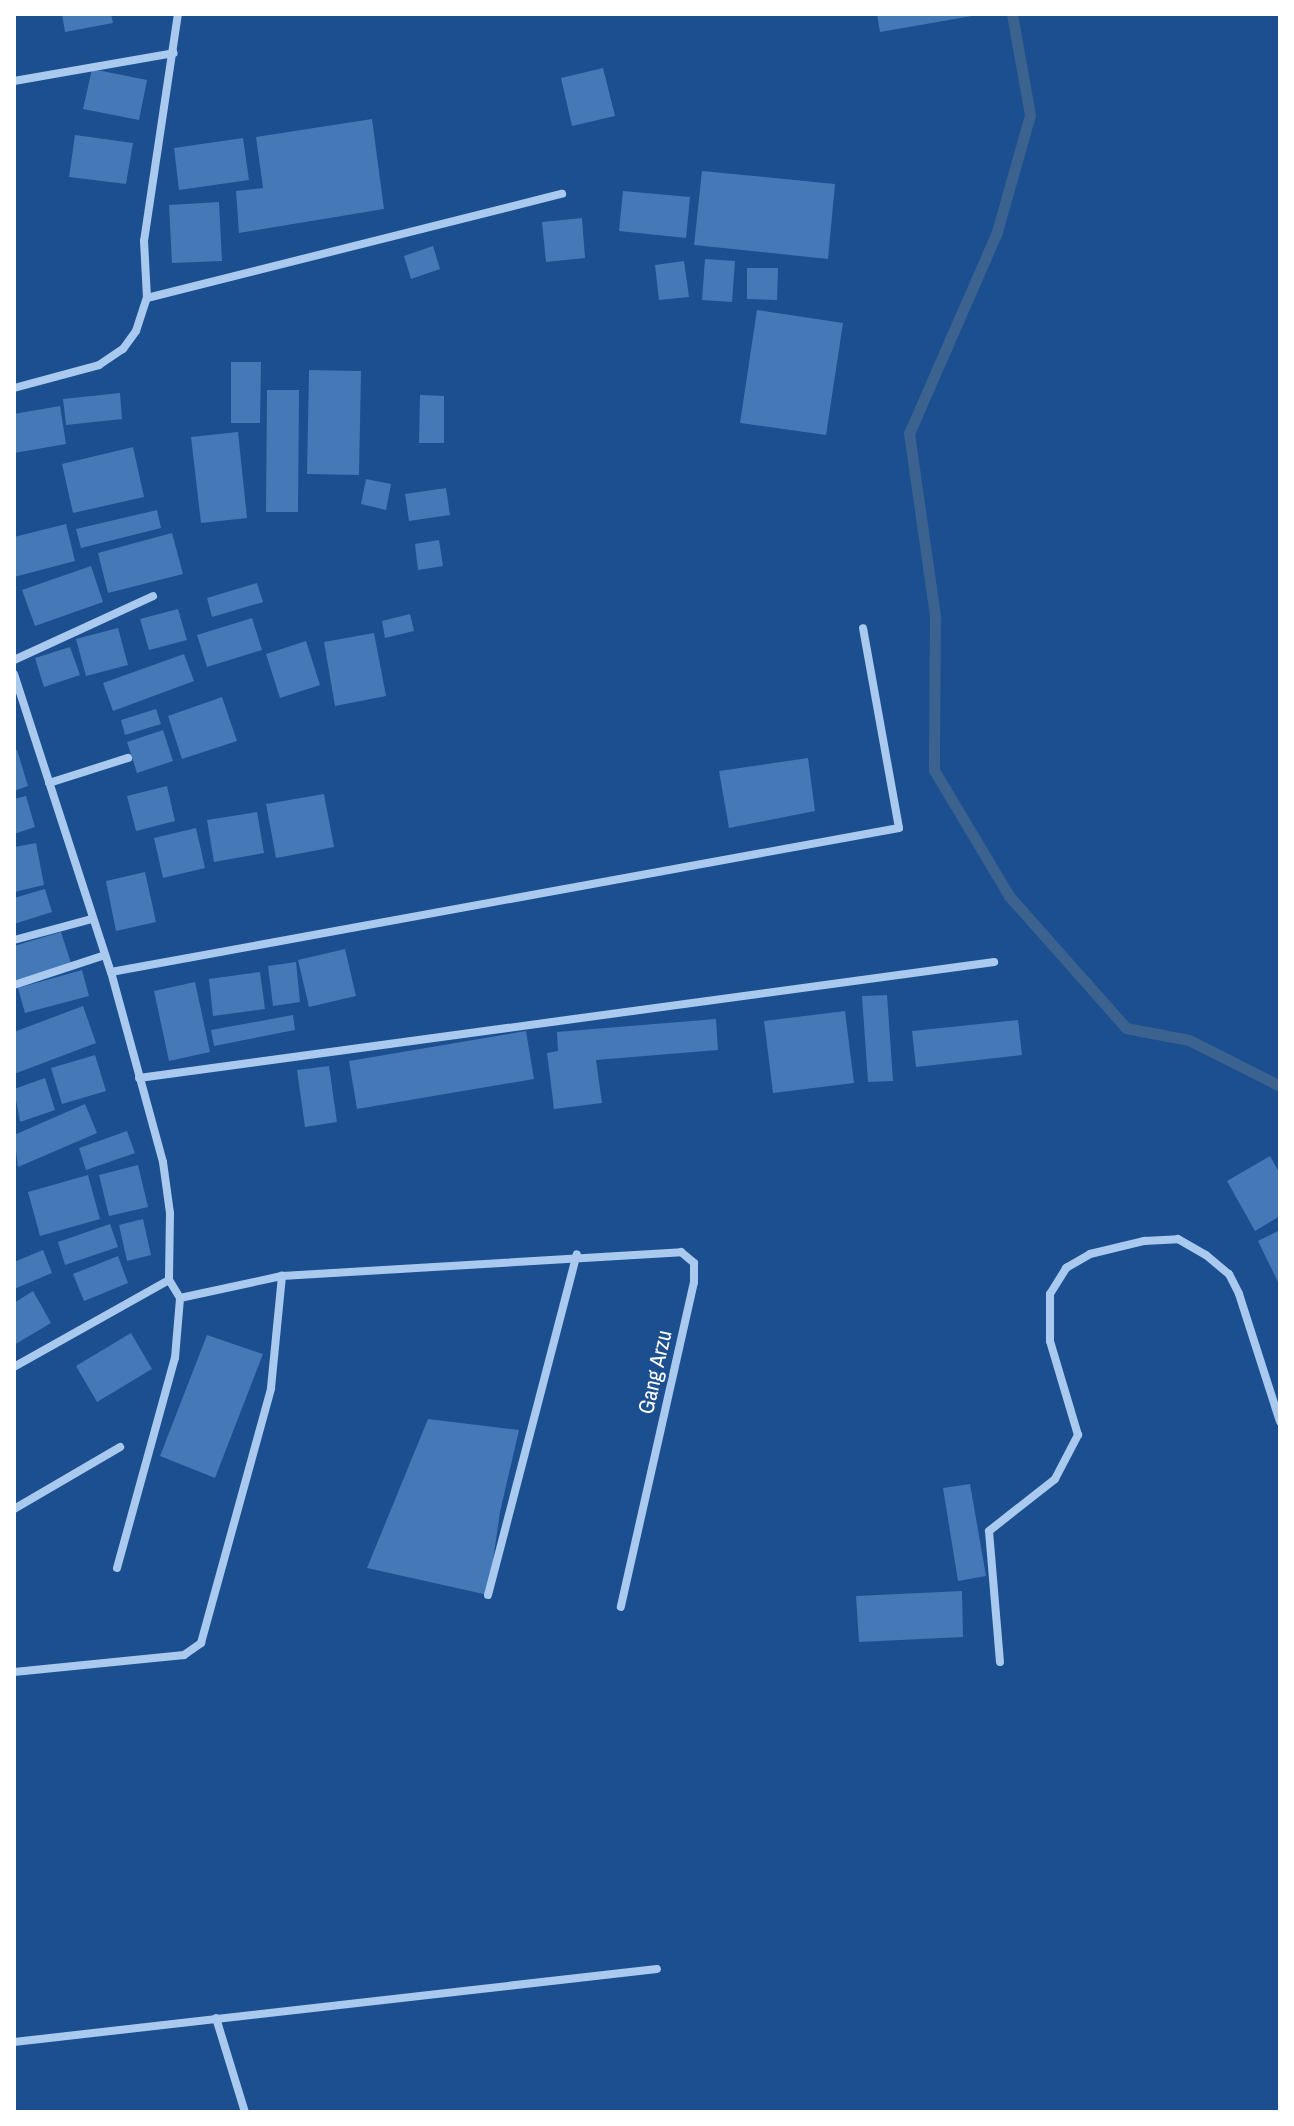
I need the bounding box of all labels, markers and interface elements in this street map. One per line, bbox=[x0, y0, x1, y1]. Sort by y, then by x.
street label: Gang Arzu bbox=[632, 1327, 678, 1417]

